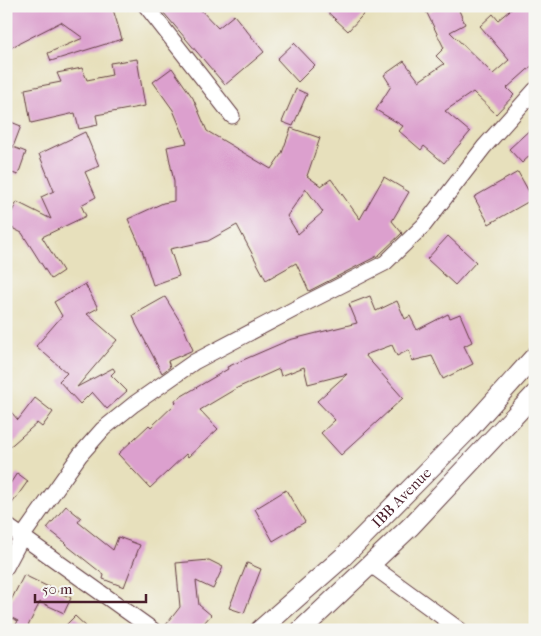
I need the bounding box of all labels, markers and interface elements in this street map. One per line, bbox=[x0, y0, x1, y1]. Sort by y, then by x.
street label: IBB Avenue bbox=[368, 463, 435, 531]
scale bar bbox=[35, 571, 146, 603]
text: 50 m bbox=[42, 580, 73, 598]

